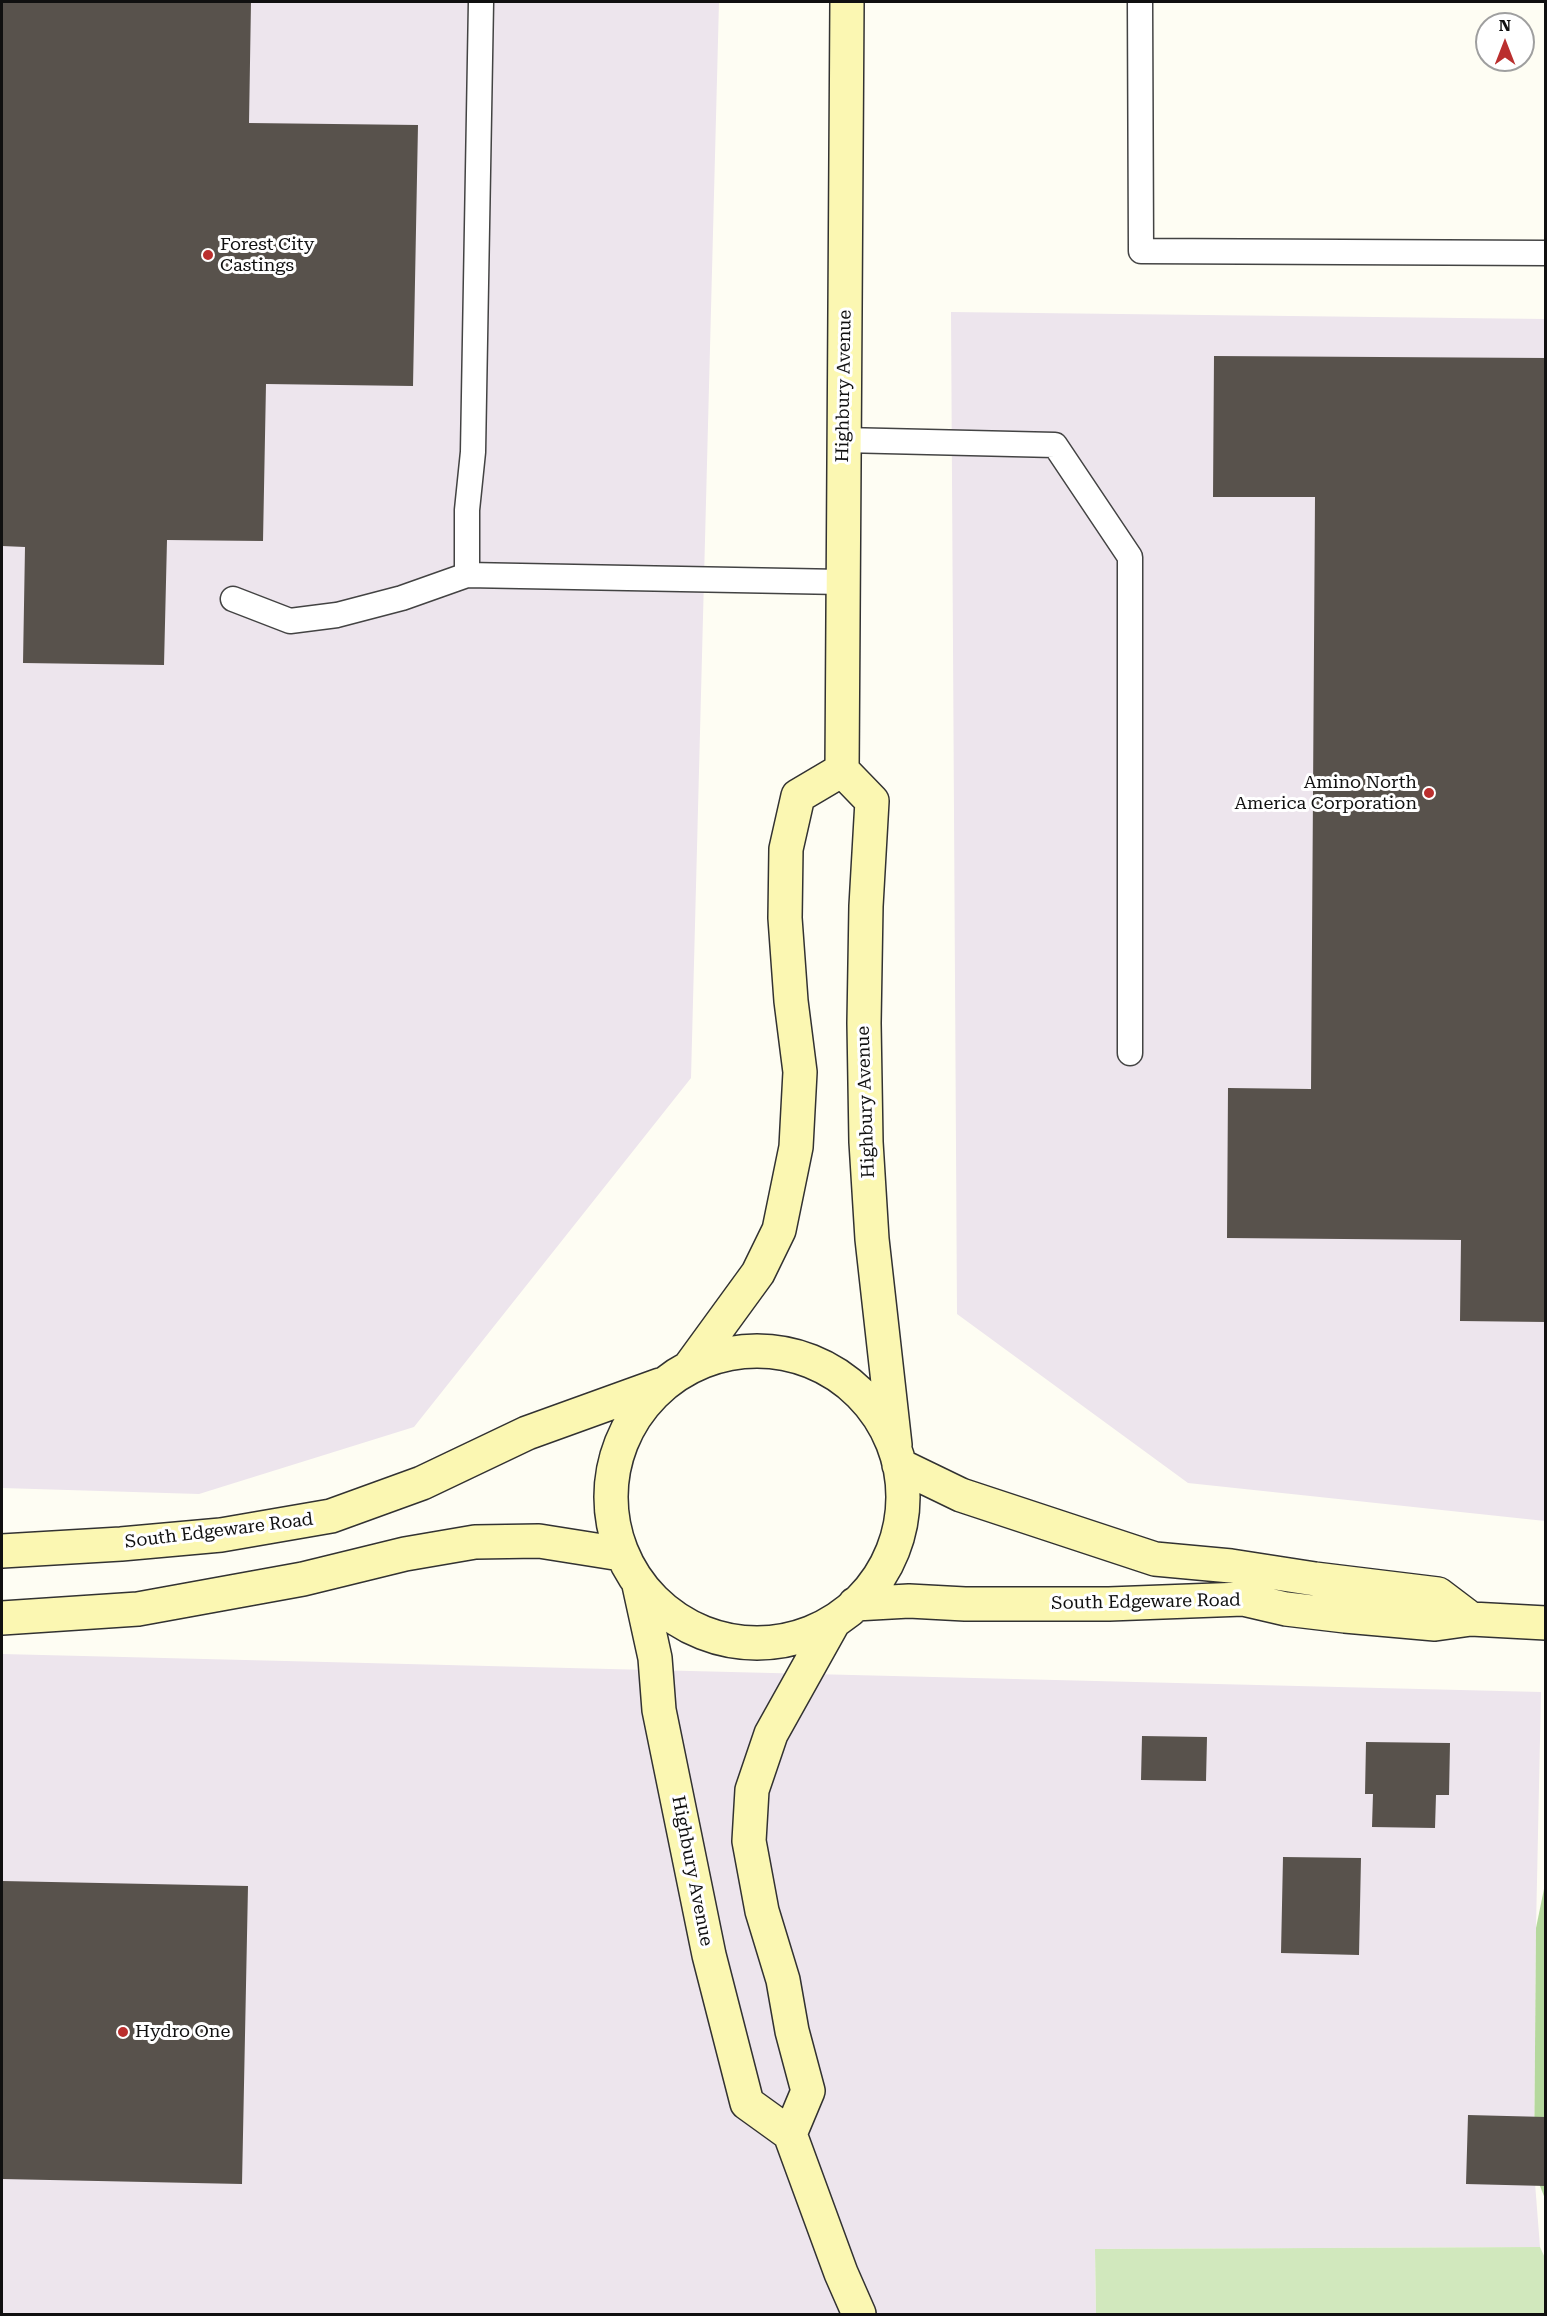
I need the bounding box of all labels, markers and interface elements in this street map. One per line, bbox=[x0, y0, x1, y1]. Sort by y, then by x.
north arrow bbox=[1475, 12, 1535, 72]
text: N bbox=[1499, 16, 1511, 35]
place label: Forest City Castings bbox=[220, 234, 314, 276]
marker: Forest City Castings bbox=[201, 248, 215, 262]
street label: Highbury Avenue bbox=[832, 310, 856, 462]
place label: Amino North America Corporation bbox=[1234, 772, 1417, 814]
marker: Amino North America Corporation bbox=[1422, 786, 1436, 800]
street label: Highbury Avenue bbox=[853, 1025, 879, 1179]
street label: South Edgeware Road bbox=[124, 1509, 314, 1553]
street label: South Edgeware Road bbox=[1051, 1590, 1241, 1614]
street label: Highbury Avenue bbox=[667, 1794, 717, 1948]
place label: Hydro One bbox=[135, 2021, 230, 2043]
marker: Hydro One bbox=[116, 2025, 130, 2039]

